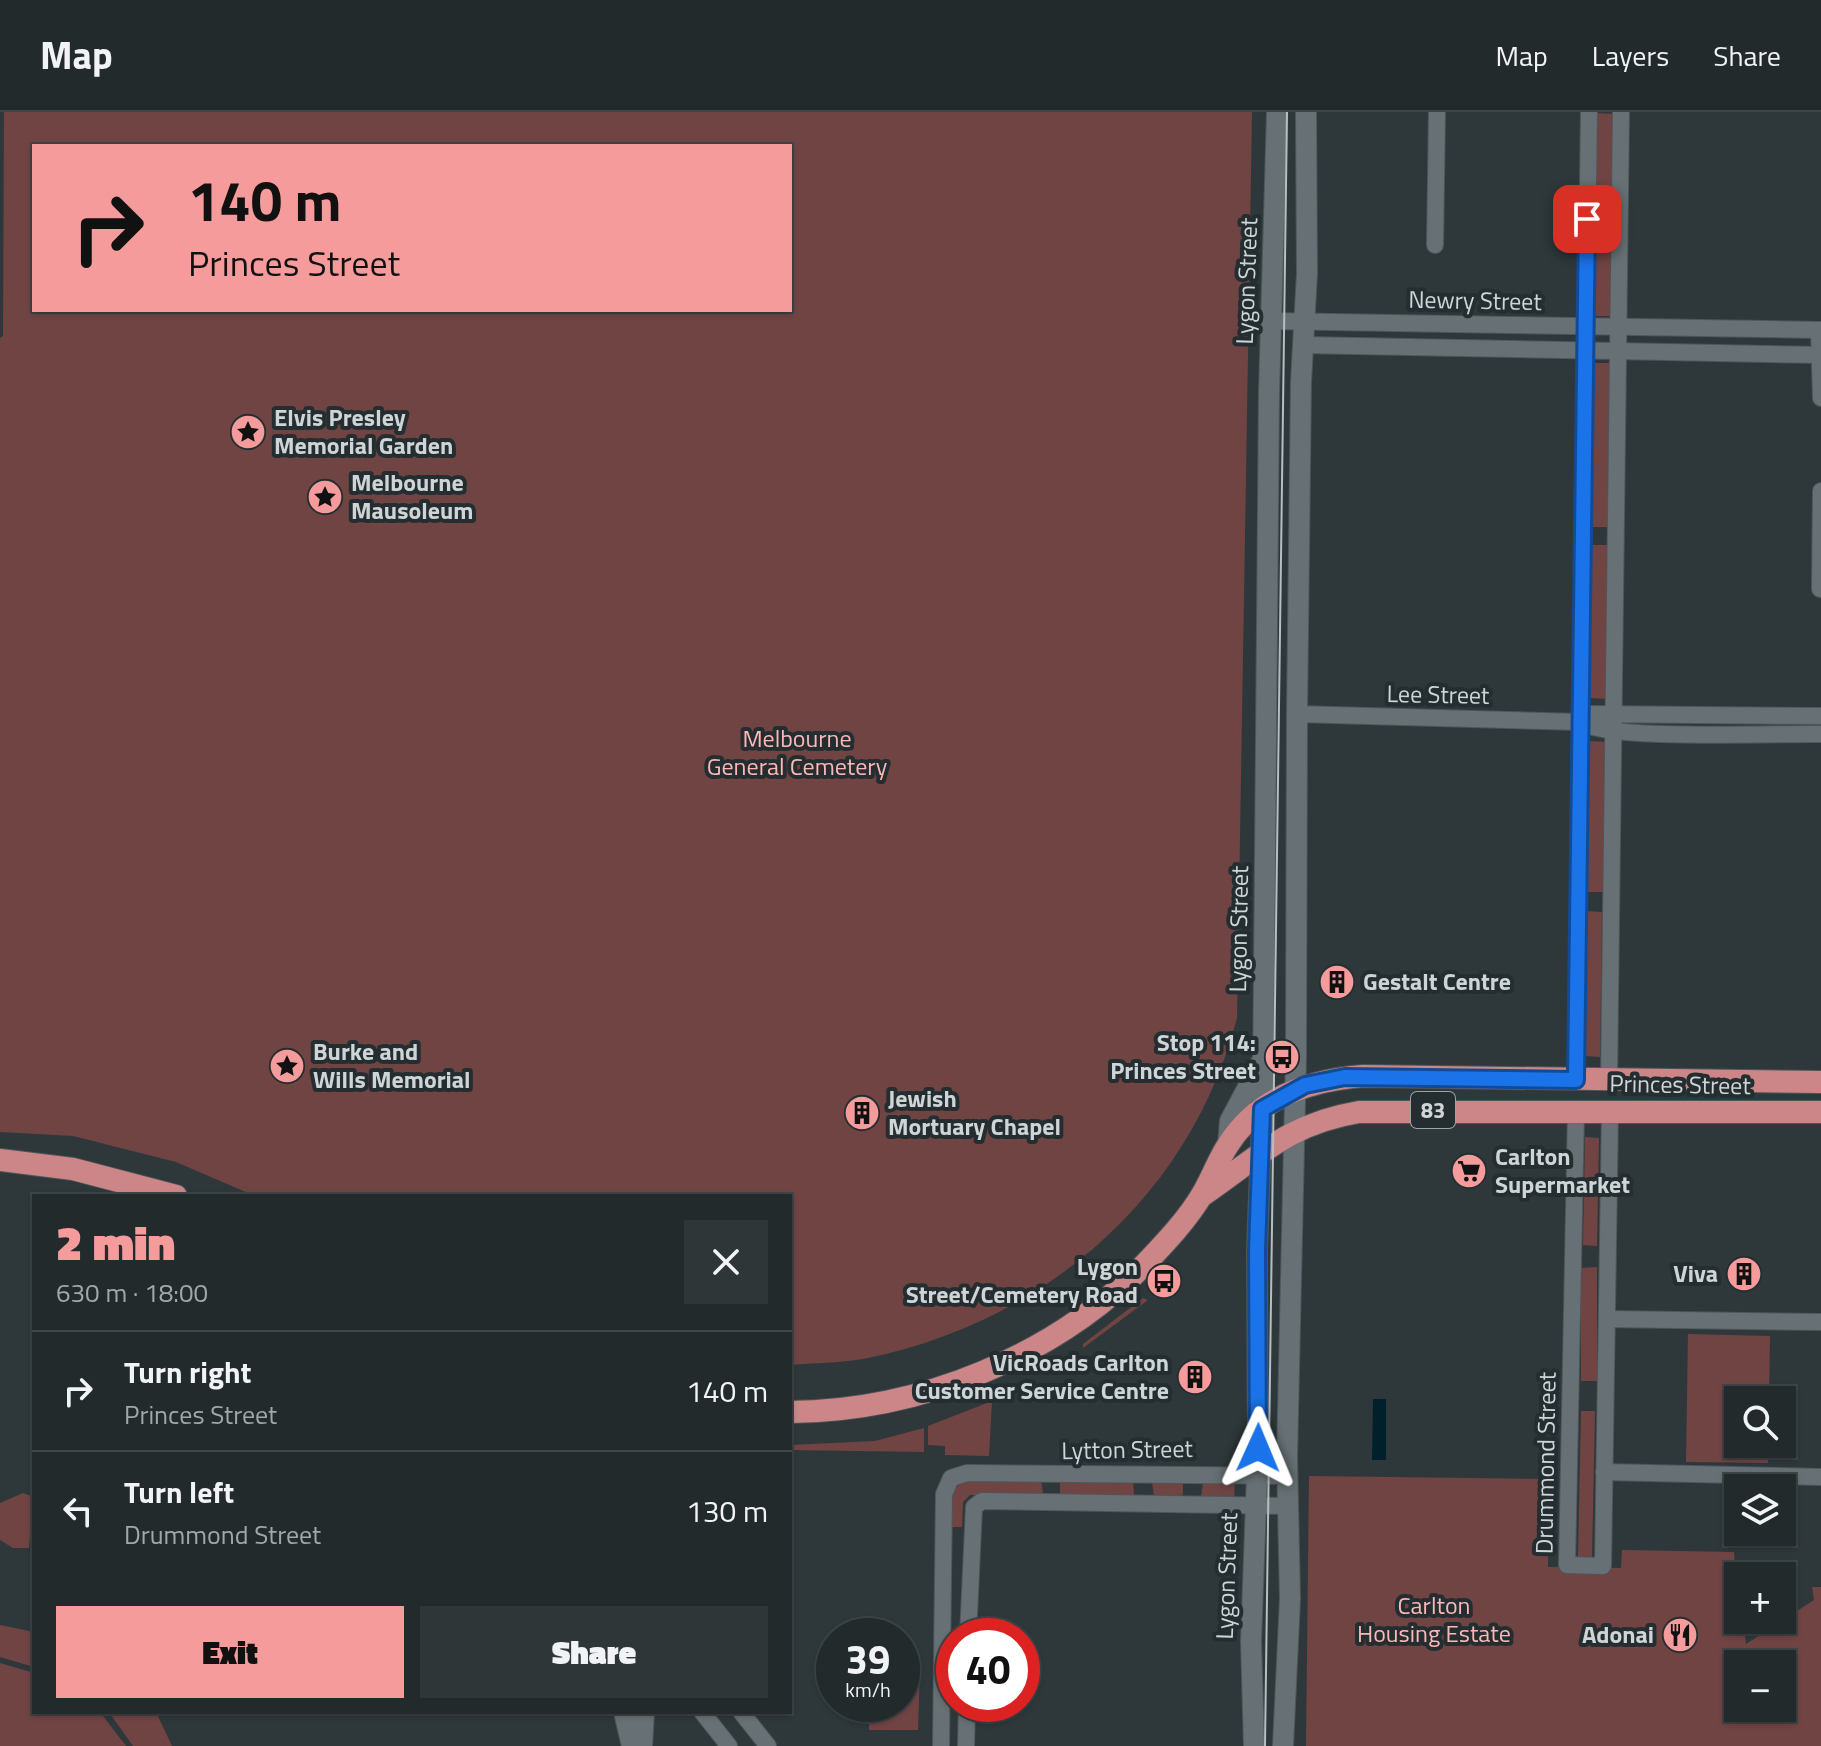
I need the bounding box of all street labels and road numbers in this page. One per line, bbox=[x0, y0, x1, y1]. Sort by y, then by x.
street label: Lygon Street bbox=[1226, 216, 1266, 345]
street label: Newry Street bbox=[1408, 281, 1543, 319]
street label: Lee Street bbox=[1386, 675, 1490, 713]
street label: Lygon Street bbox=[1219, 865, 1257, 993]
street label: Princes Street bbox=[1609, 1065, 1752, 1103]
road number: 83 bbox=[1411, 1092, 1455, 1128]
street label: Drummond Street bbox=[1525, 1371, 1565, 1554]
street label: Lytton Street bbox=[1061, 1430, 1194, 1468]
street label: Lygon Street bbox=[1206, 1511, 1246, 1640]

